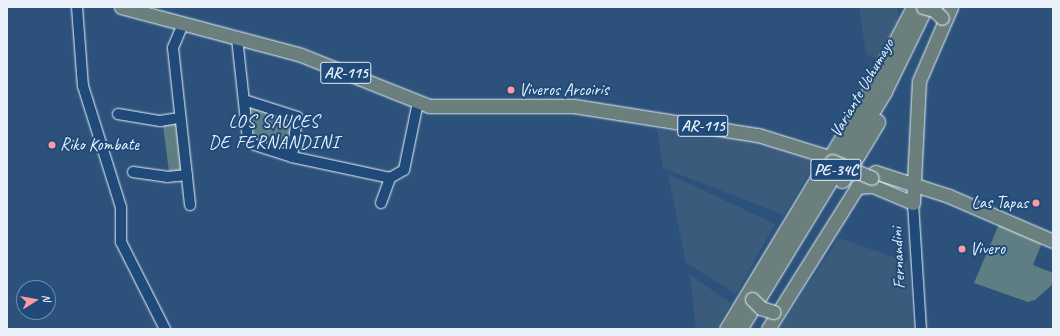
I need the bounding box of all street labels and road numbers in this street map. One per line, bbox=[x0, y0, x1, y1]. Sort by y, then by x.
street label: Variante Uchumayo bbox=[826, 35, 898, 141]
road number: AR-115 bbox=[320, 59, 372, 87]
road number: AR-115 bbox=[677, 112, 729, 140]
road number: PE-34C bbox=[810, 156, 862, 184]
street label: Fernandini bbox=[886, 227, 910, 289]

